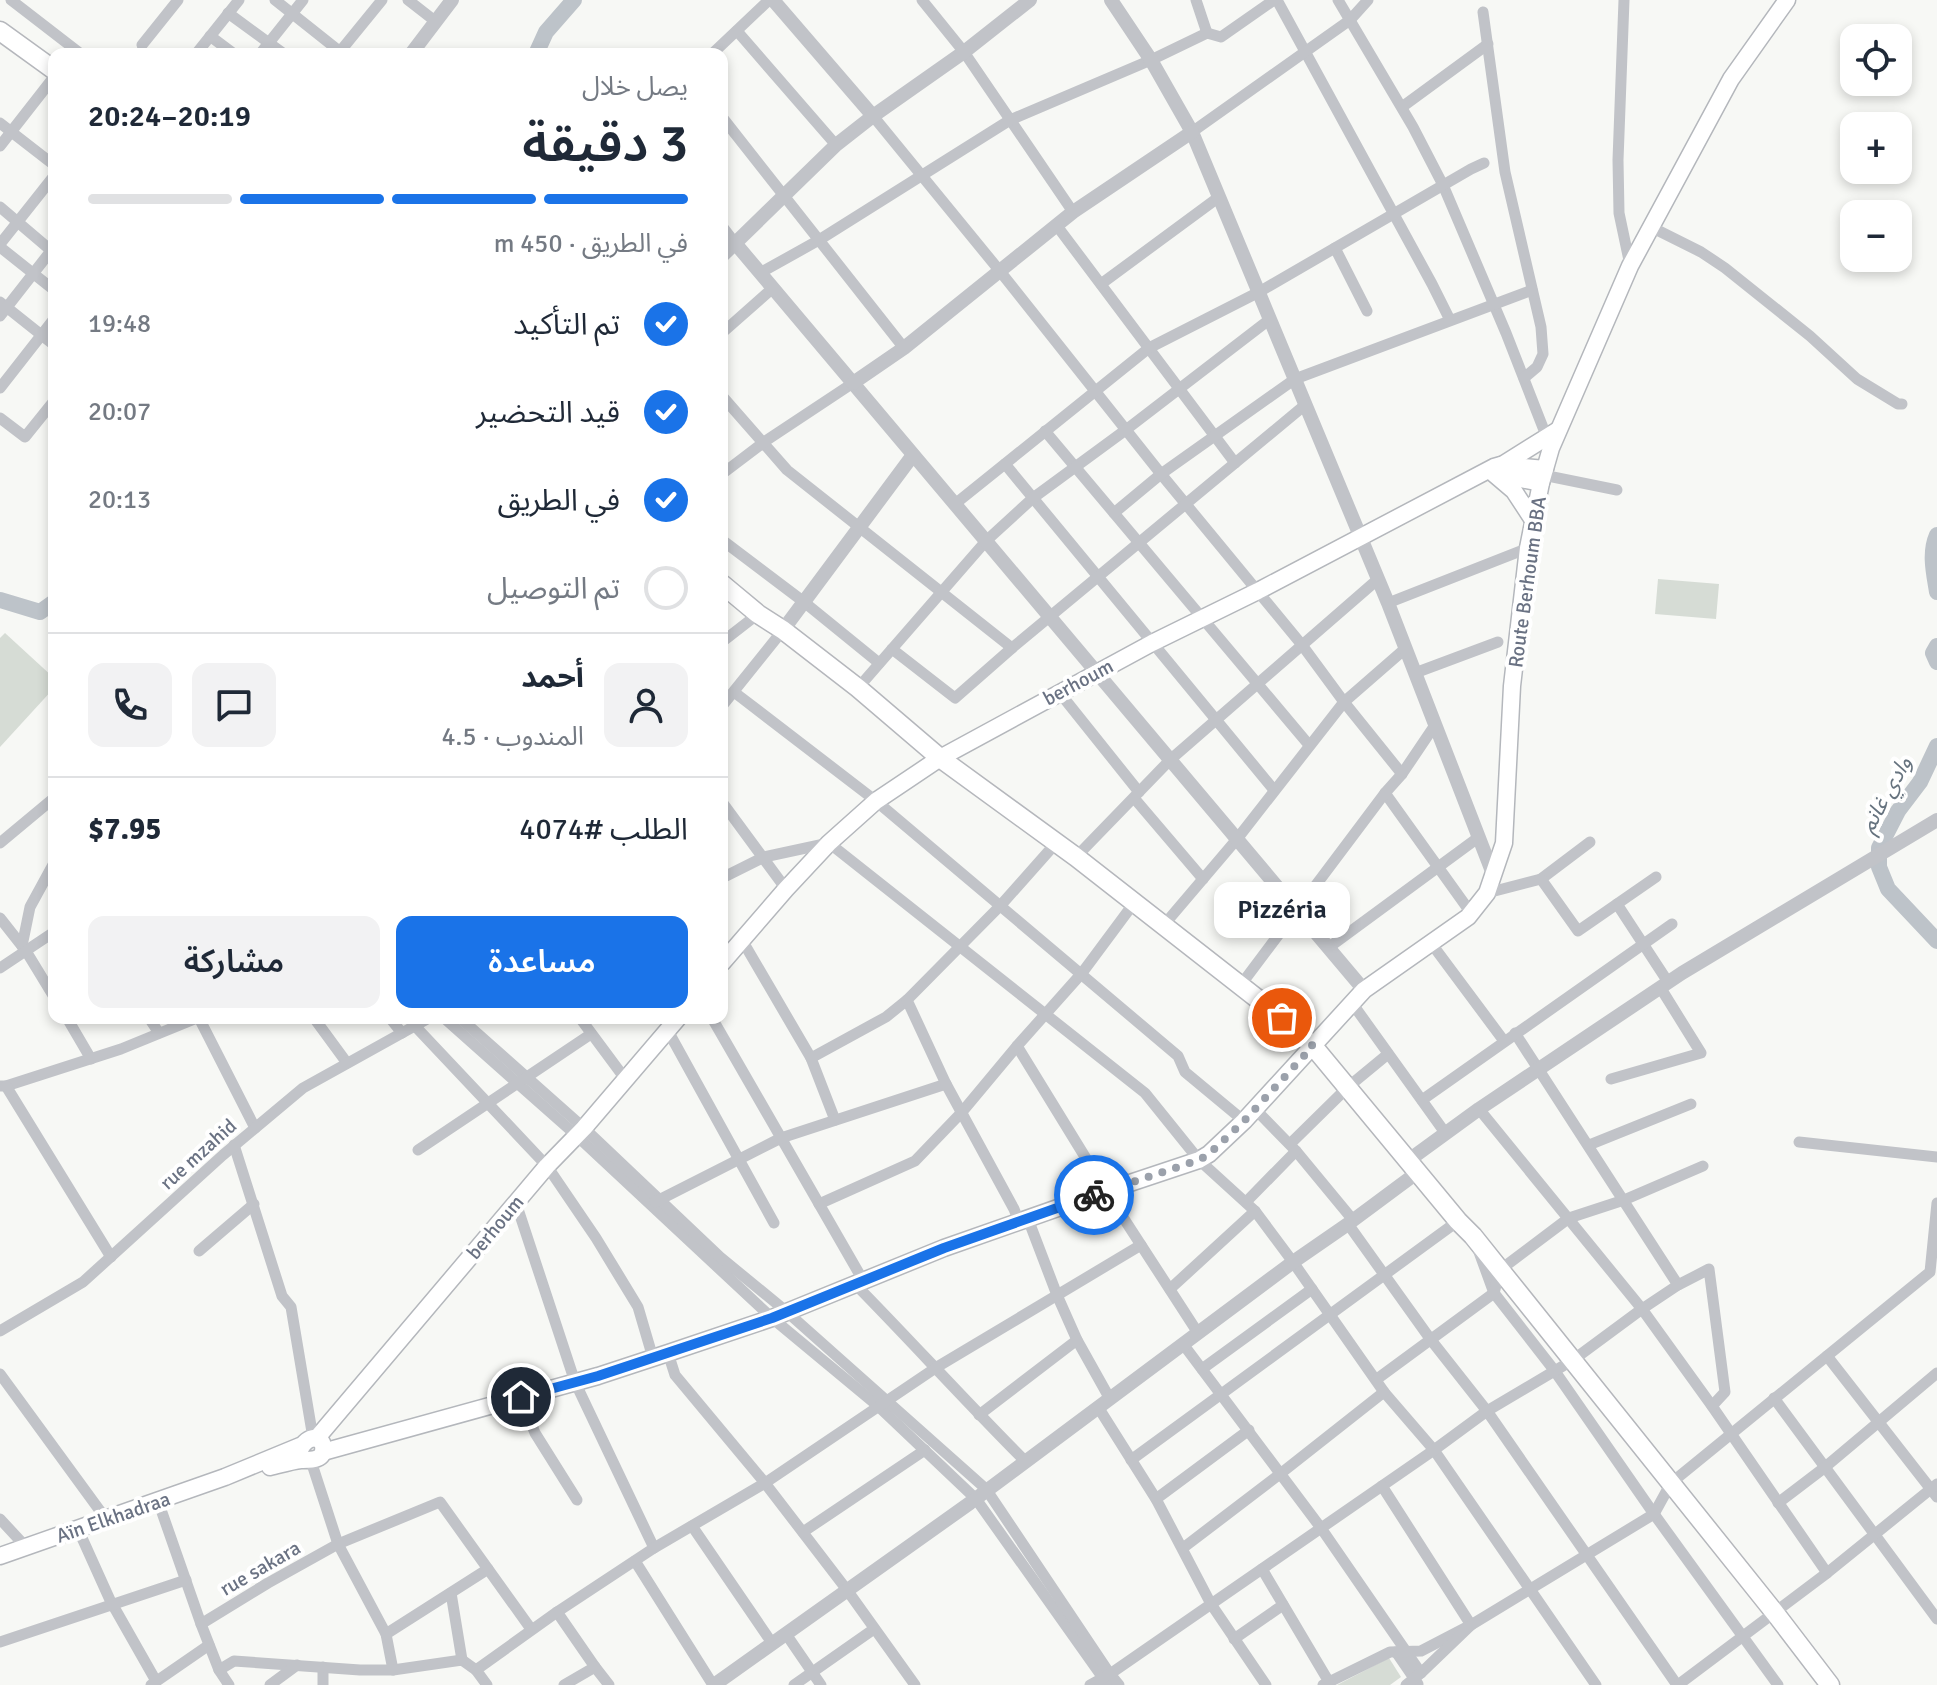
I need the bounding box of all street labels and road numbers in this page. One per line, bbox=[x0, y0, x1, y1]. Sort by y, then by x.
street label: Route Berhoum BBA bbox=[1503, 495, 1552, 669]
street label: berhoum bbox=[1039, 654, 1118, 711]
street label: rue mzahid bbox=[155, 1113, 242, 1195]
street label: berhoum bbox=[461, 1190, 529, 1265]
street label: Aïn Elkhadraa bbox=[53, 1486, 174, 1549]
street label: rue sakara bbox=[215, 1535, 305, 1602]

